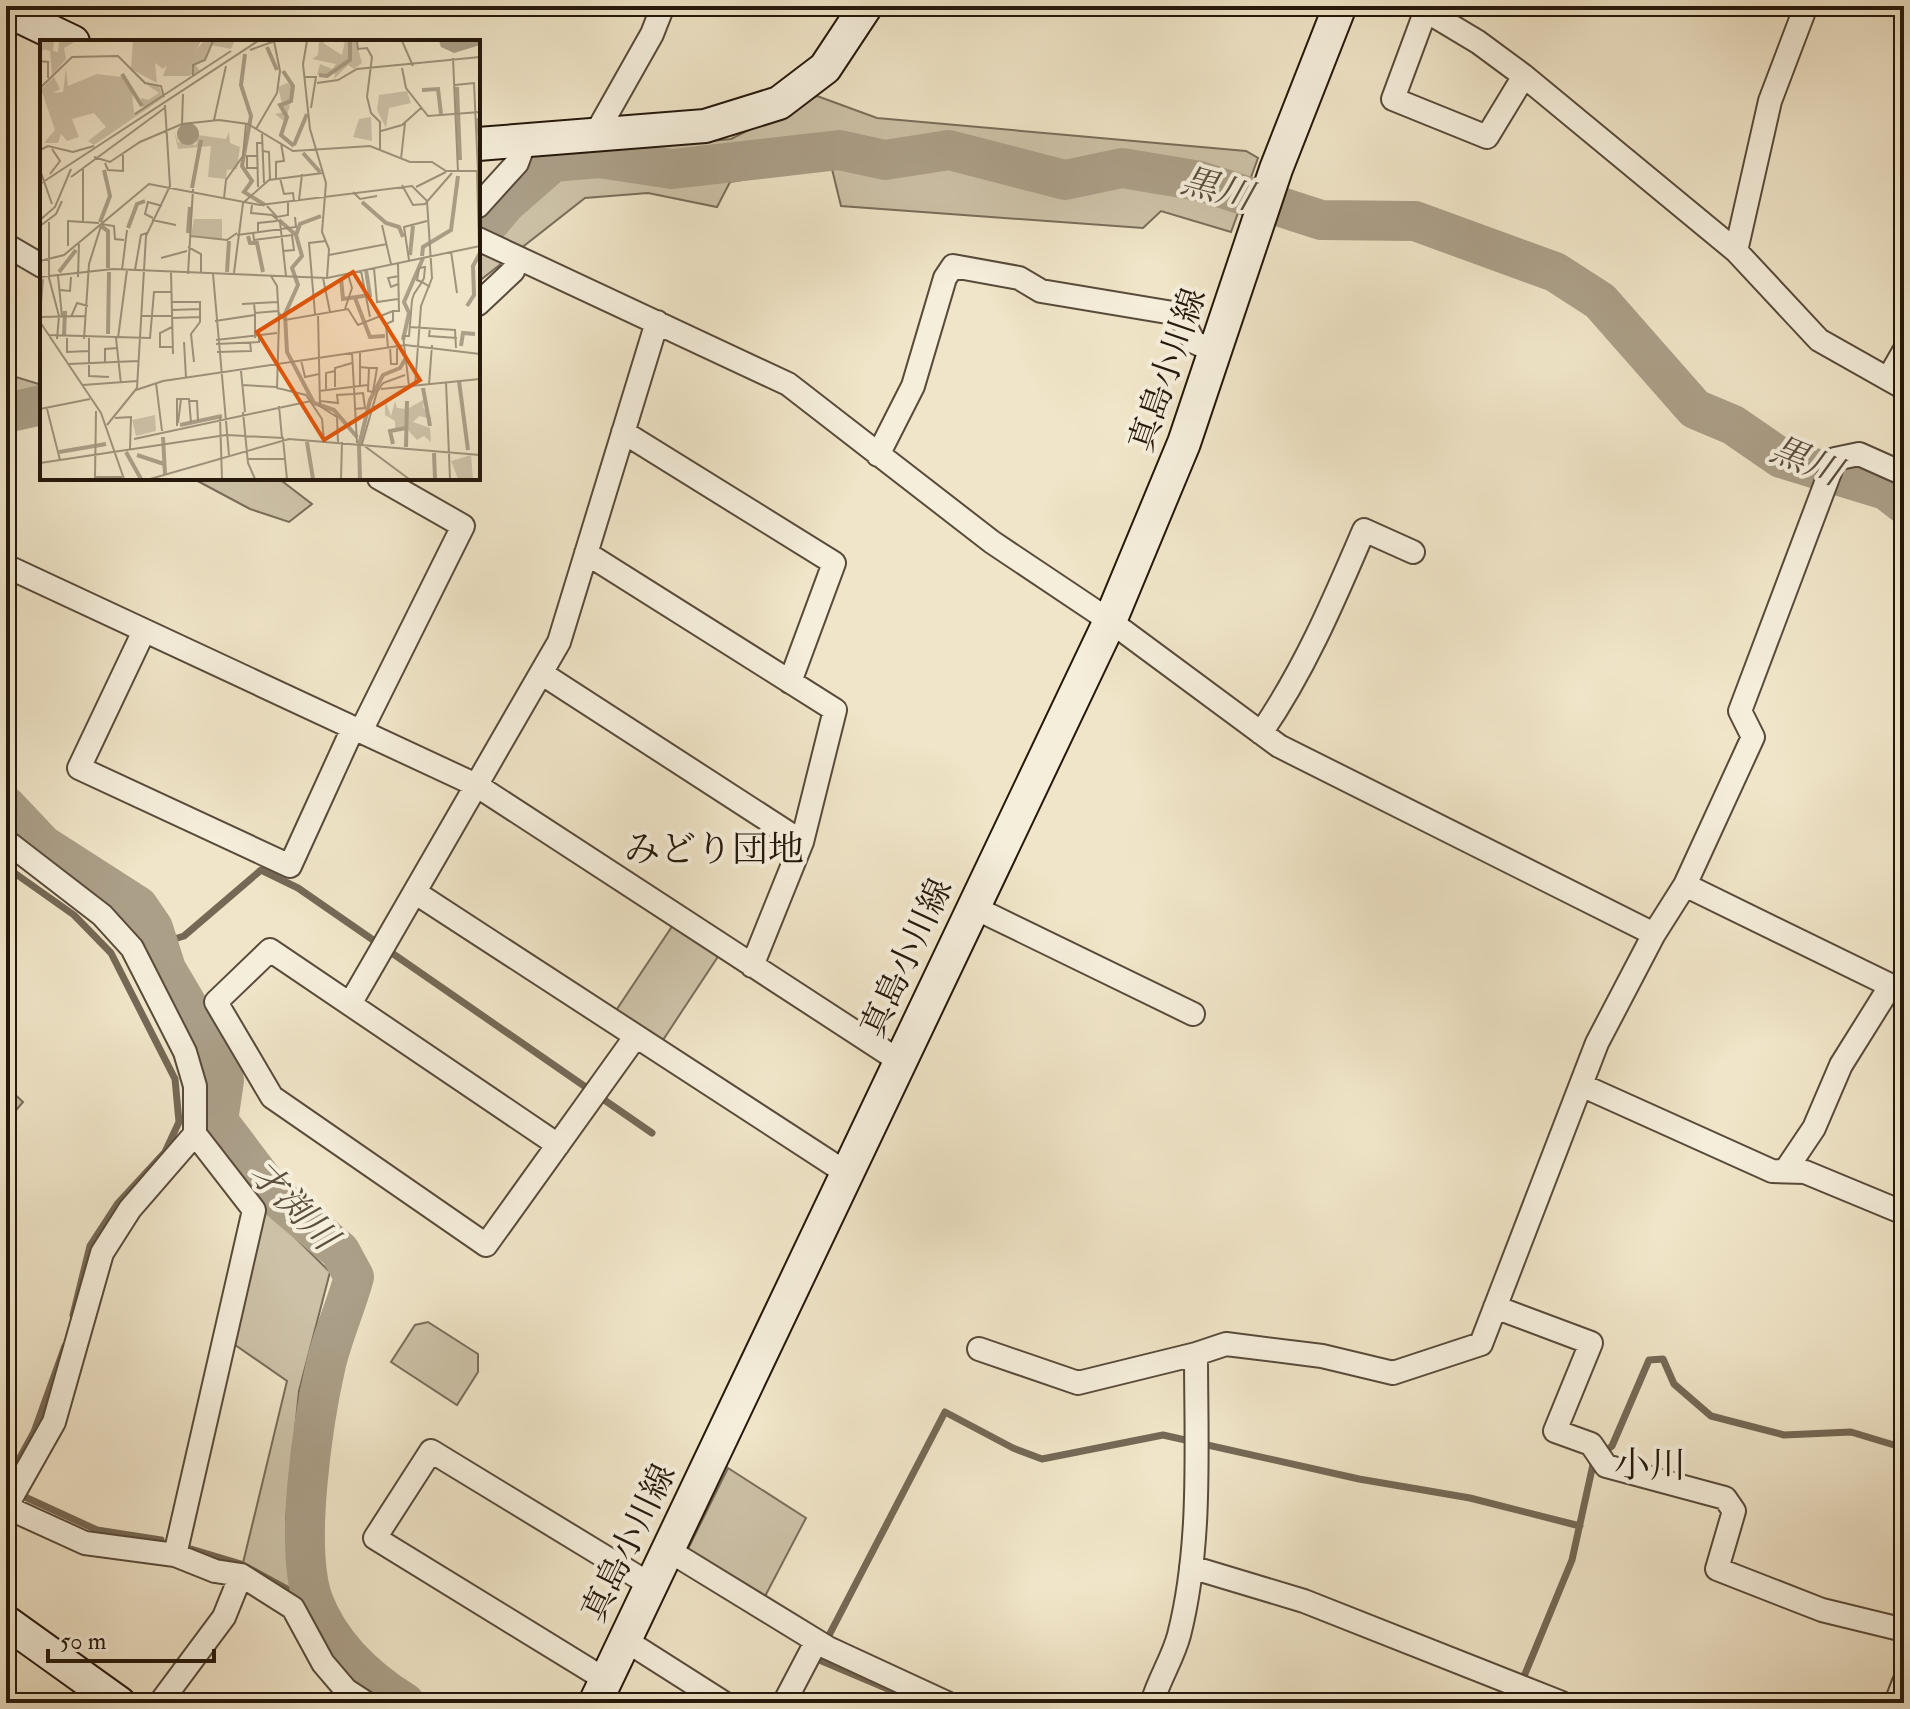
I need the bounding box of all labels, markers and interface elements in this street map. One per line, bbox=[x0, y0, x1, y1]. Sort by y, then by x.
inset map bbox=[40, 40, 480, 480]
water label: 黒川 bbox=[1176, 158, 1261, 221]
street label: 真島小川線 bbox=[1120, 283, 1216, 457]
water label: 黒川 bbox=[1764, 427, 1852, 497]
district label: みどり団地 bbox=[624, 827, 804, 872]
street label: 真島小川線 bbox=[852, 872, 962, 1044]
water label: 才渕川 bbox=[239, 1151, 349, 1262]
district label: 小川 bbox=[1614, 1443, 1686, 1488]
street label: 真島小川線 bbox=[572, 1457, 686, 1629]
scale bar bbox=[48, 1613, 214, 1663]
text: 50 m bbox=[60, 1626, 107, 1657]

